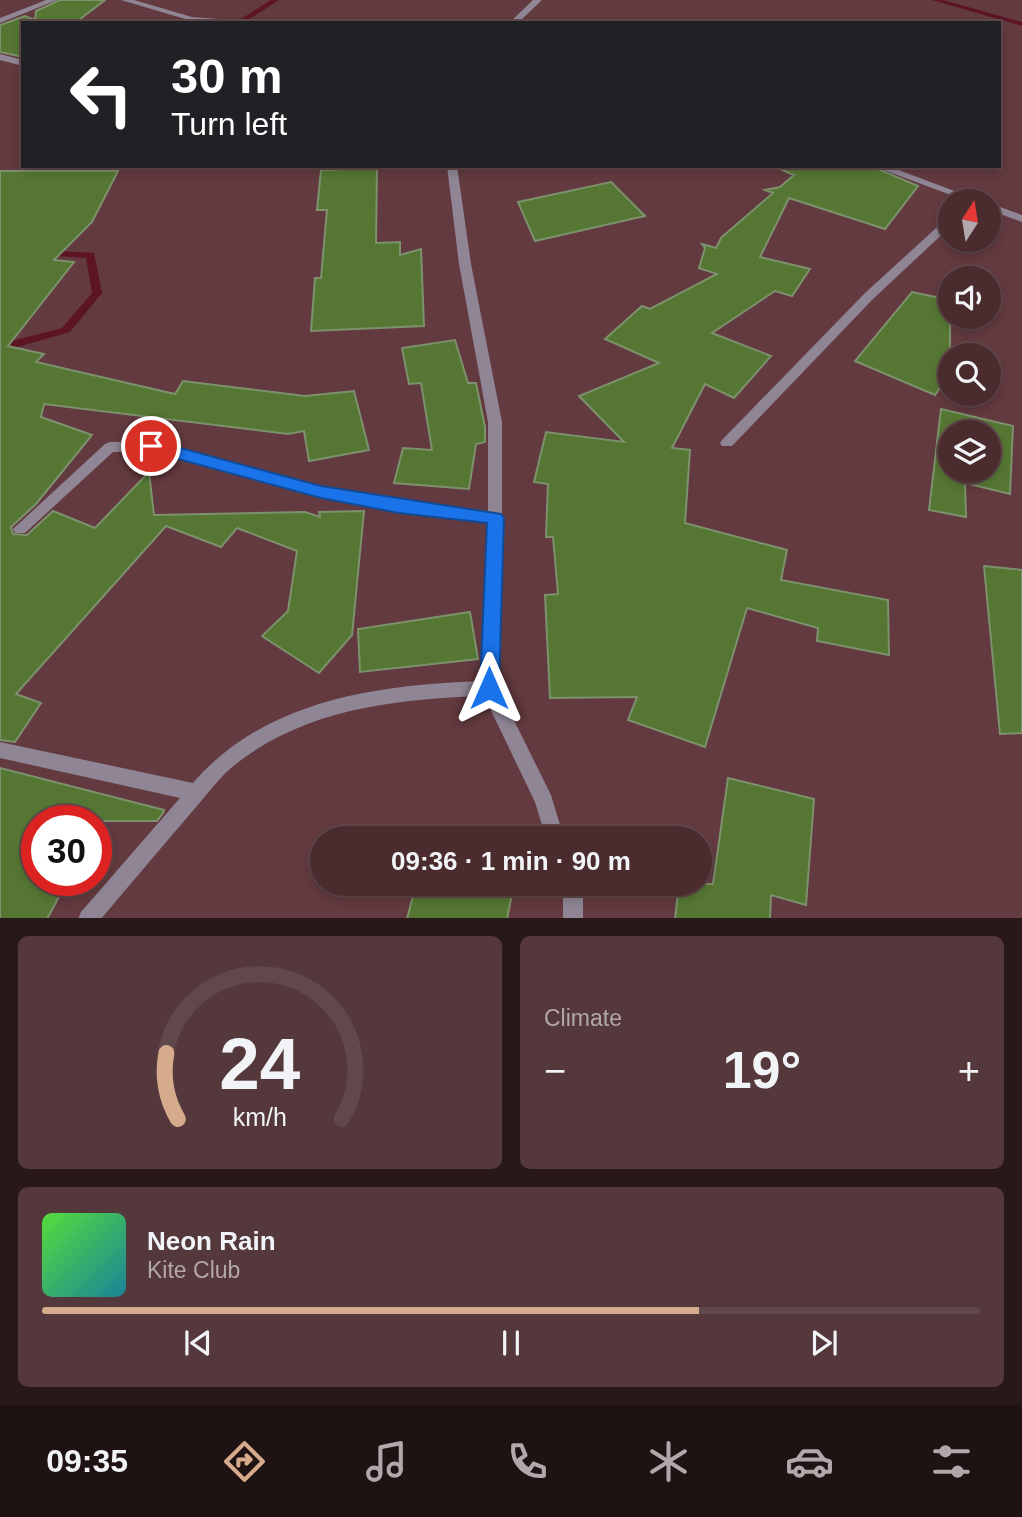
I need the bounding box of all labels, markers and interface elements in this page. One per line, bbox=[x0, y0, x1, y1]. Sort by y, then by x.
icon: left bbox=[56, 49, 147, 140]
text: 30 m bbox=[171, 49, 283, 103]
text: Turn left bbox=[171, 106, 287, 142]
north arrow bbox=[938, 189, 1001, 252]
map controls bbox=[938, 189, 1001, 483]
button: sound bbox=[938, 266, 1001, 329]
button: search bbox=[938, 343, 1001, 406]
pin bbox=[121, 416, 181, 476]
button: layers bbox=[938, 420, 1001, 483]
icon: arrive bbox=[132, 427, 170, 465]
position arrow bbox=[452, 651, 526, 725]
speed limit sign: 30 bbox=[21, 805, 112, 896]
text: 09:36 · 1 min · 90 m bbox=[391, 846, 631, 876]
text: Climate bbox=[544, 1005, 622, 1031]
text: 24 bbox=[220, 1023, 301, 1104]
text: 19° bbox=[723, 1041, 801, 1099]
text: − bbox=[544, 1050, 566, 1092]
text: + bbox=[958, 1050, 980, 1092]
text: km/h bbox=[233, 1102, 287, 1130]
text: Neon Rain bbox=[147, 1226, 276, 1256]
text: Kite Club bbox=[147, 1257, 240, 1283]
icon: previous bbox=[179, 1324, 217, 1362]
icon: pause bbox=[492, 1324, 530, 1362]
icon: next bbox=[805, 1324, 843, 1362]
icon: directions bbox=[220, 1437, 269, 1486]
icon: music bbox=[362, 1437, 411, 1486]
icon: phone bbox=[503, 1437, 552, 1486]
icon: climate bbox=[644, 1437, 693, 1486]
icon: car bbox=[785, 1437, 834, 1486]
icon: filters bbox=[927, 1437, 976, 1486]
text: 09:35 bbox=[46, 1443, 128, 1479]

